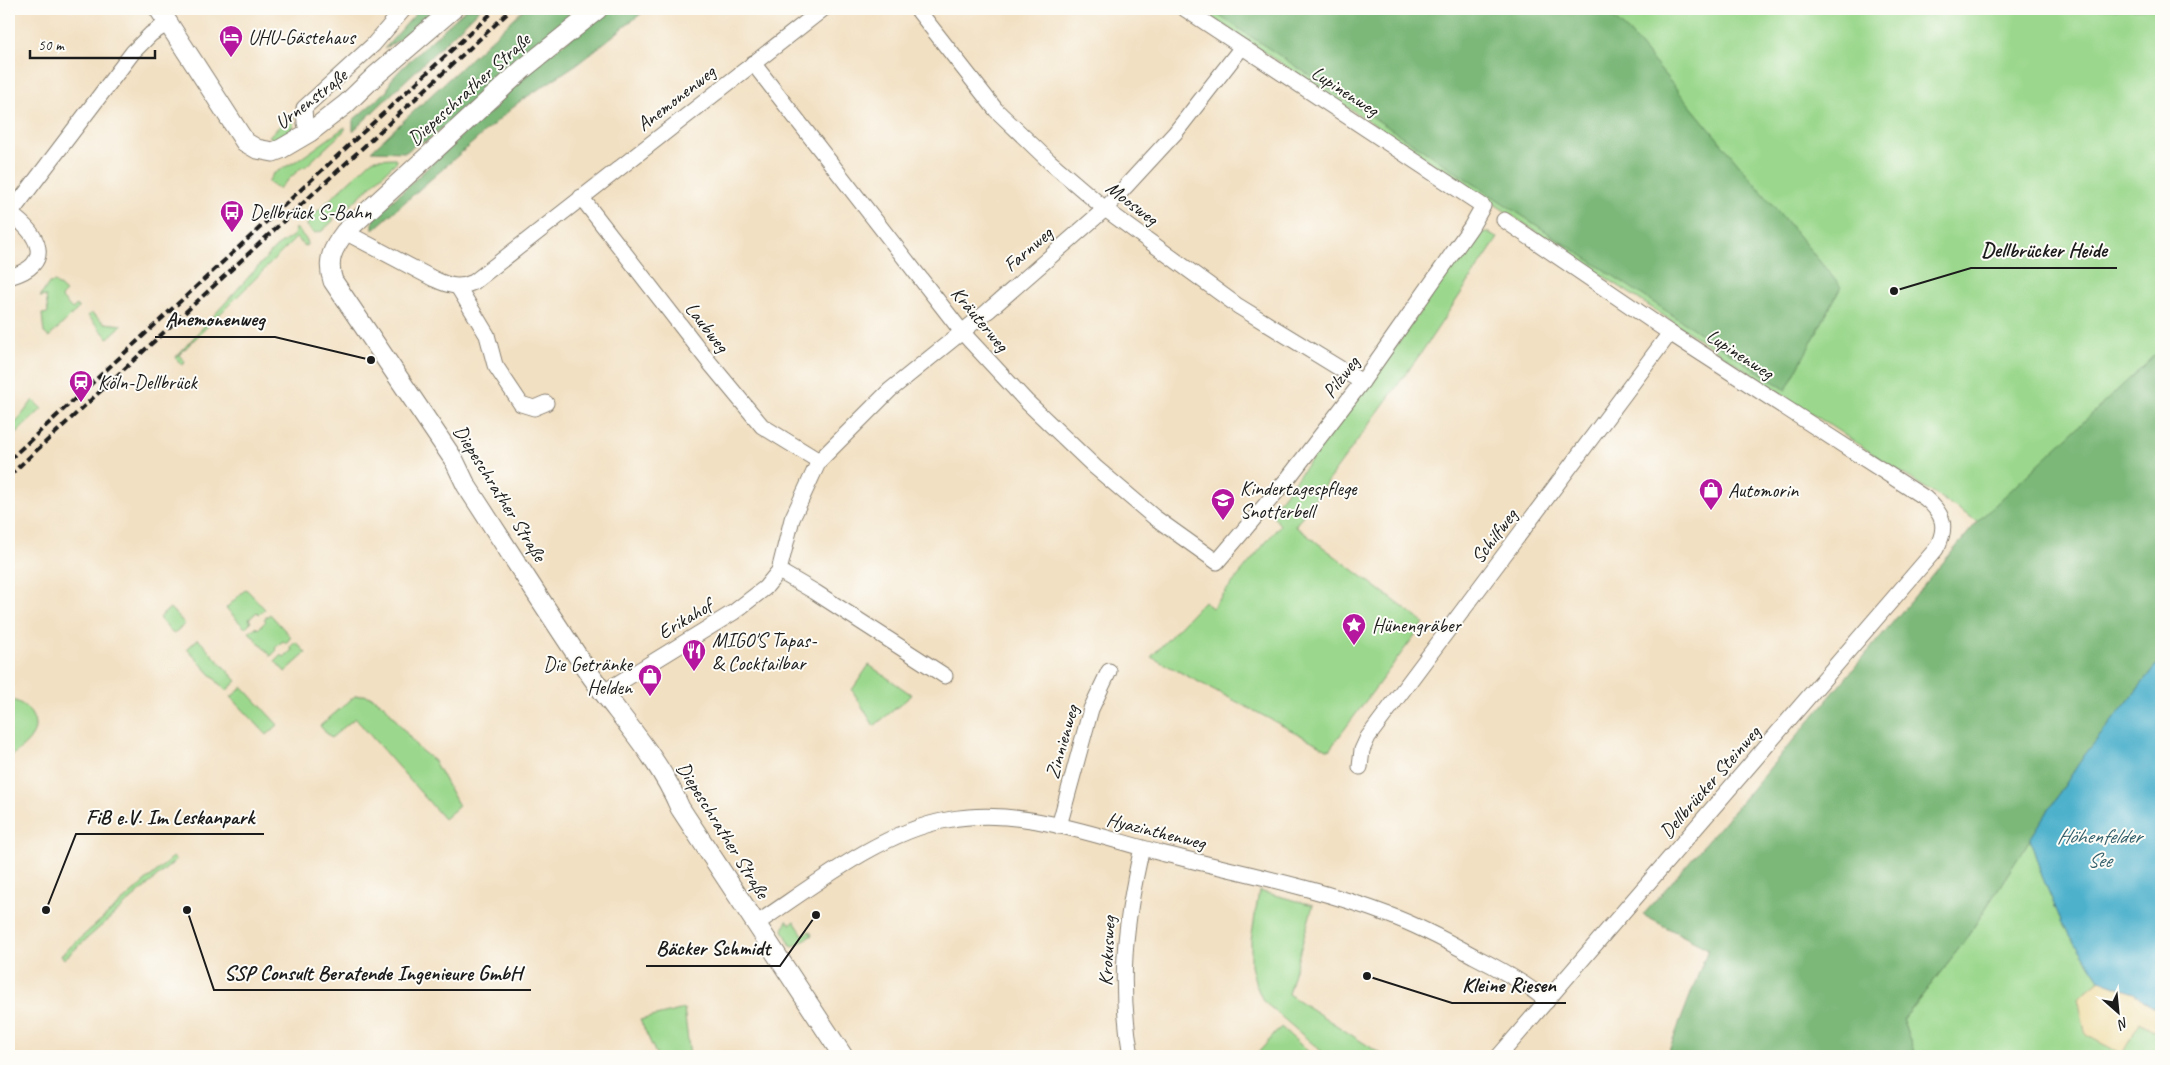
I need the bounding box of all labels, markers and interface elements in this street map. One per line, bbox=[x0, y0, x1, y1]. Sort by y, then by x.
hotel icon: UHU-Gästehaus bbox=[218, 24, 244, 58]
place label: UHU-Gästehaus bbox=[248, 25, 357, 50]
street label: Diepeschrather Straße bbox=[403, 26, 537, 151]
scale bar bbox=[30, 28, 155, 60]
text: 50 m bbox=[38, 36, 65, 55]
street label: Anemonenweg bbox=[632, 58, 722, 137]
street label: Lupinenweg bbox=[1307, 60, 1385, 123]
street label: Urnenstraße bbox=[270, 62, 353, 135]
street label: Moosweg bbox=[1101, 175, 1165, 232]
bus stop icon: Dellbrück S-Bahn bbox=[219, 199, 245, 233]
place label: Dellbrück S-Bahn bbox=[250, 200, 372, 225]
street label: Farnweg bbox=[998, 220, 1059, 277]
callout: Dellbrücker Heide bbox=[1971, 232, 2117, 268]
text: Dellbrücker Heide bbox=[1981, 237, 2109, 263]
street label: Kräuterweg bbox=[945, 281, 1015, 357]
street label: Laubweg bbox=[680, 297, 736, 359]
callout: Anemonenweg bbox=[155, 301, 275, 337]
text: Anemonenweg bbox=[165, 306, 267, 332]
street label: Lupinenweg bbox=[1702, 323, 1780, 386]
street label: Pilzweg bbox=[1317, 350, 1366, 403]
station icon: Köln-Dellbrück bbox=[68, 369, 94, 403]
place label: Köln-Dellbrück bbox=[98, 370, 199, 395]
street label: Diepeschrather Straße bbox=[448, 420, 553, 567]
place label: Kindertagespflege Snotterbell bbox=[1240, 476, 1358, 524]
shop icon: Automorin bbox=[1698, 477, 1724, 511]
place label: Automorin bbox=[1728, 478, 1799, 503]
school or university icon: Kindertagespflege Snotterbell bbox=[1210, 487, 1236, 521]
street label: Schilfweg bbox=[1465, 502, 1524, 568]
street label: Erikahof bbox=[653, 591, 720, 645]
place icon: Hünengräber bbox=[1341, 612, 1367, 646]
place label: Hünengräber bbox=[1372, 613, 1462, 638]
place label: MIGO'S Tapas- & Cocktailbar bbox=[712, 628, 818, 676]
restaurant icon: MIGO'S Tapas- & Cocktailbar bbox=[681, 638, 707, 672]
place label: Die Getränke Helden bbox=[543, 652, 633, 700]
shop icon: Die Getränke Helden bbox=[637, 663, 663, 697]
street label: Zinnienweg bbox=[1040, 701, 1085, 782]
street label: Dellbrücker Steinweg bbox=[1654, 720, 1766, 844]
street label: Diepeschrather Straße bbox=[671, 757, 776, 904]
callout: FiB e.V. Im Leskanpark bbox=[76, 798, 264, 834]
text: FiB e.V. Im Leskanpark bbox=[86, 804, 256, 830]
street label: Hyazinthenweg bbox=[1104, 807, 1210, 856]
water label: Höhenfelder See bbox=[2057, 823, 2145, 873]
street label: Krokusweg bbox=[1093, 914, 1121, 986]
callout: Bäcker Schmidt bbox=[646, 930, 780, 966]
text: Bäcker Schmidt bbox=[656, 935, 773, 961]
callout: SSP Consult Beratende Ingenieure GmbH bbox=[214, 954, 531, 990]
text: SSP Consult Beratende Ingenieure GmbH bbox=[224, 960, 526, 986]
callout: Kleine Riesen bbox=[1452, 967, 1566, 1003]
text: Kleine Riesen bbox=[1462, 972, 1557, 998]
north arrow bbox=[2092, 988, 2142, 1038]
text: N bbox=[2114, 1014, 2131, 1034]

